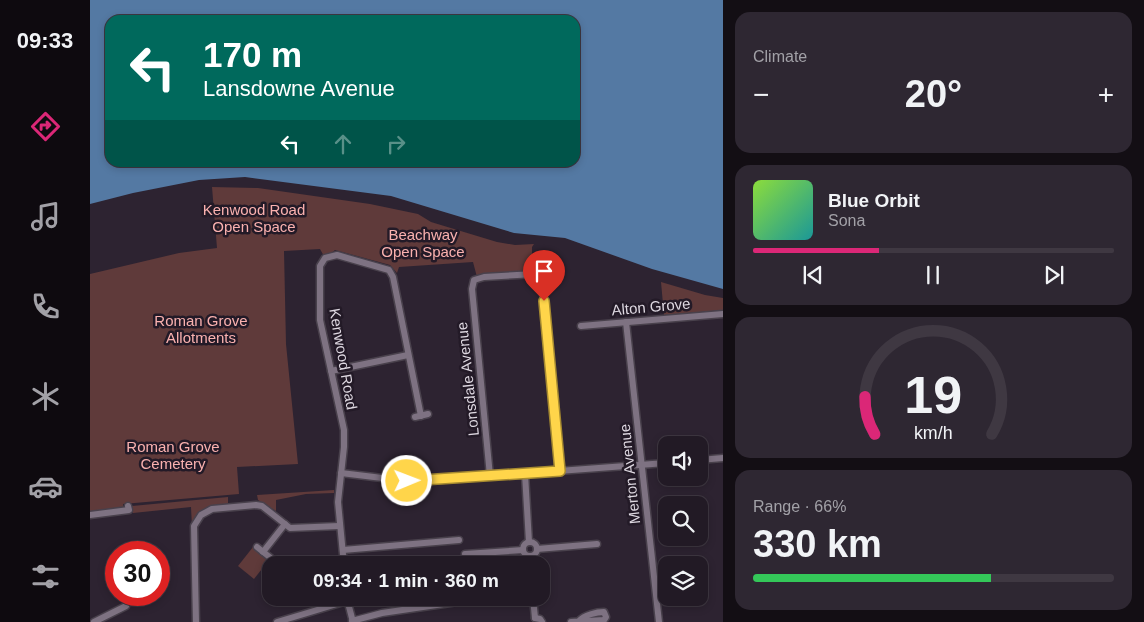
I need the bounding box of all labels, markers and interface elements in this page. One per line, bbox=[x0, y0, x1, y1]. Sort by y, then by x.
text: 09:33 bbox=[17, 28, 73, 53]
icon: left bbox=[120, 35, 185, 100]
text: 170 m bbox=[203, 35, 302, 74]
text: Climate bbox=[753, 48, 807, 65]
text: 20° bbox=[905, 73, 962, 115]
text: Lansdowne Avenue bbox=[203, 76, 395, 101]
text: − bbox=[753, 79, 769, 110]
text: + bbox=[1098, 79, 1114, 110]
icon: directions bbox=[28, 109, 63, 144]
icon: left bbox=[276, 130, 304, 158]
icon: ahead bbox=[329, 130, 357, 158]
icon: right bbox=[382, 130, 410, 158]
text: Blue Orbit bbox=[828, 190, 920, 211]
icon: music bbox=[28, 199, 63, 234]
park label: Kenwood Road Open Space bbox=[203, 201, 305, 235]
text: Sona bbox=[828, 212, 865, 229]
park label: Beachway Open Space bbox=[381, 226, 465, 260]
pin bbox=[523, 250, 565, 301]
icon: arrive bbox=[530, 257, 558, 285]
icon: previous bbox=[799, 261, 827, 289]
icon: pause bbox=[919, 261, 947, 289]
icon: next bbox=[1040, 261, 1068, 289]
icon: phone bbox=[28, 289, 63, 324]
street label: Alton Grove bbox=[611, 295, 691, 318]
street label: Kenwood Road bbox=[326, 307, 361, 411]
park label: Roman Grove Allotments bbox=[154, 312, 248, 346]
street label: Lonsdale Avenue bbox=[453, 321, 482, 437]
text: 19 bbox=[905, 366, 962, 424]
icon: climate bbox=[28, 379, 63, 414]
street label: Merton Avenue bbox=[616, 423, 643, 525]
text: km/h bbox=[914, 423, 953, 443]
map controls bbox=[658, 436, 708, 606]
button: sound bbox=[658, 436, 708, 486]
park label: Roman Grove Cemetery bbox=[126, 438, 220, 472]
position arrow bbox=[380, 454, 432, 506]
icon: car bbox=[28, 469, 63, 504]
button: search bbox=[658, 496, 708, 546]
text: Range · 66% bbox=[753, 498, 846, 515]
text: 330 km bbox=[753, 523, 882, 565]
speed limit sign: 30 bbox=[105, 541, 170, 606]
button: layers bbox=[658, 556, 708, 606]
icon: filters bbox=[28, 559, 63, 594]
text: 09:34 · 1 min · 360 m bbox=[313, 570, 499, 591]

